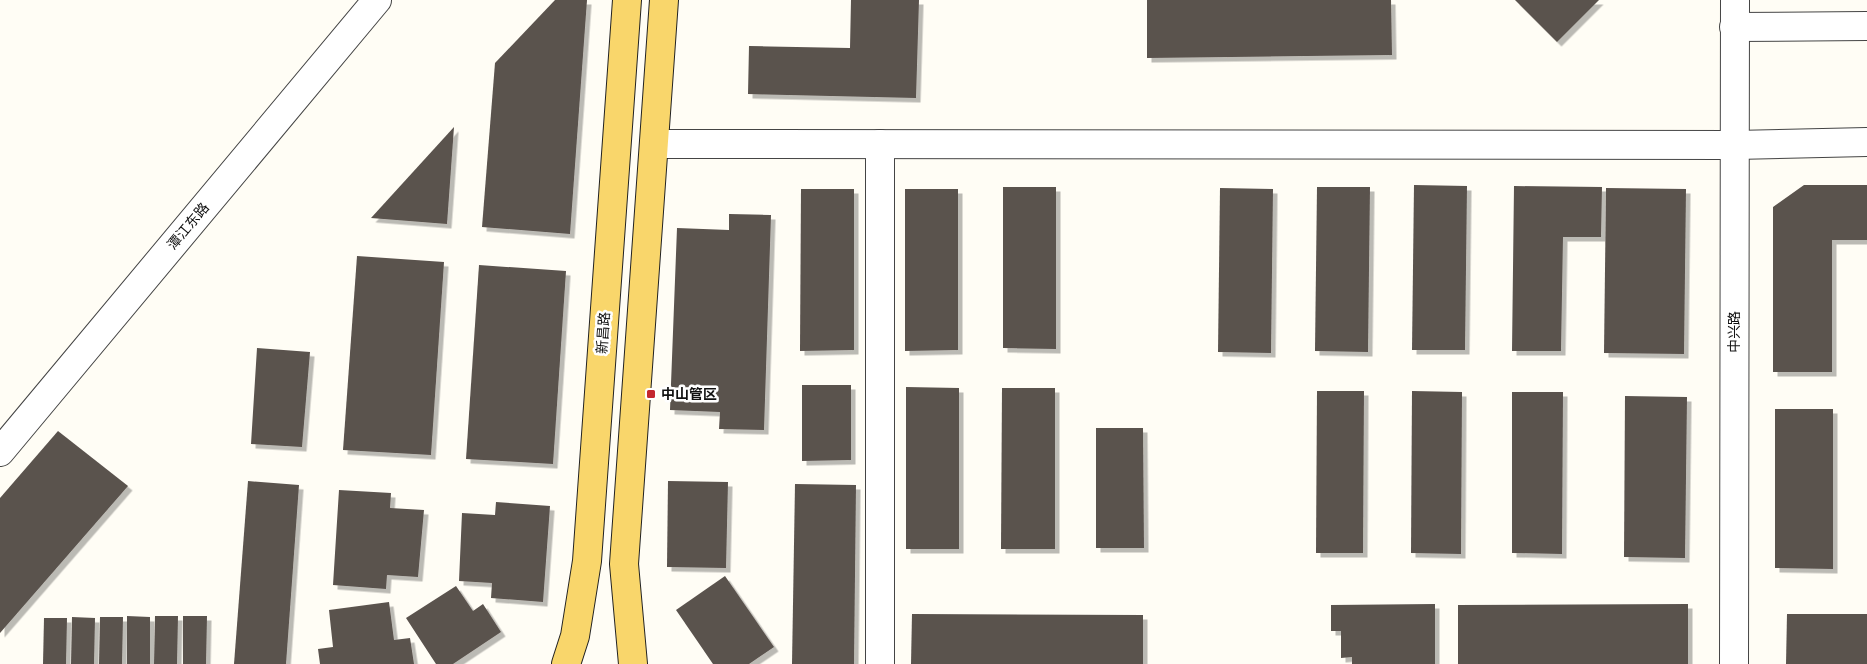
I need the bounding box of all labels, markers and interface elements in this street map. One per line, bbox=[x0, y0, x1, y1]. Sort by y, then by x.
street label: 潭江东路 bbox=[164, 199, 212, 253]
street label: 新昌路 bbox=[594, 311, 612, 355]
street label: 中兴路 bbox=[1726, 311, 1742, 353]
place label: 中山管区 bbox=[661, 386, 717, 402]
marker: 中山管区 bbox=[645, 388, 657, 400]

